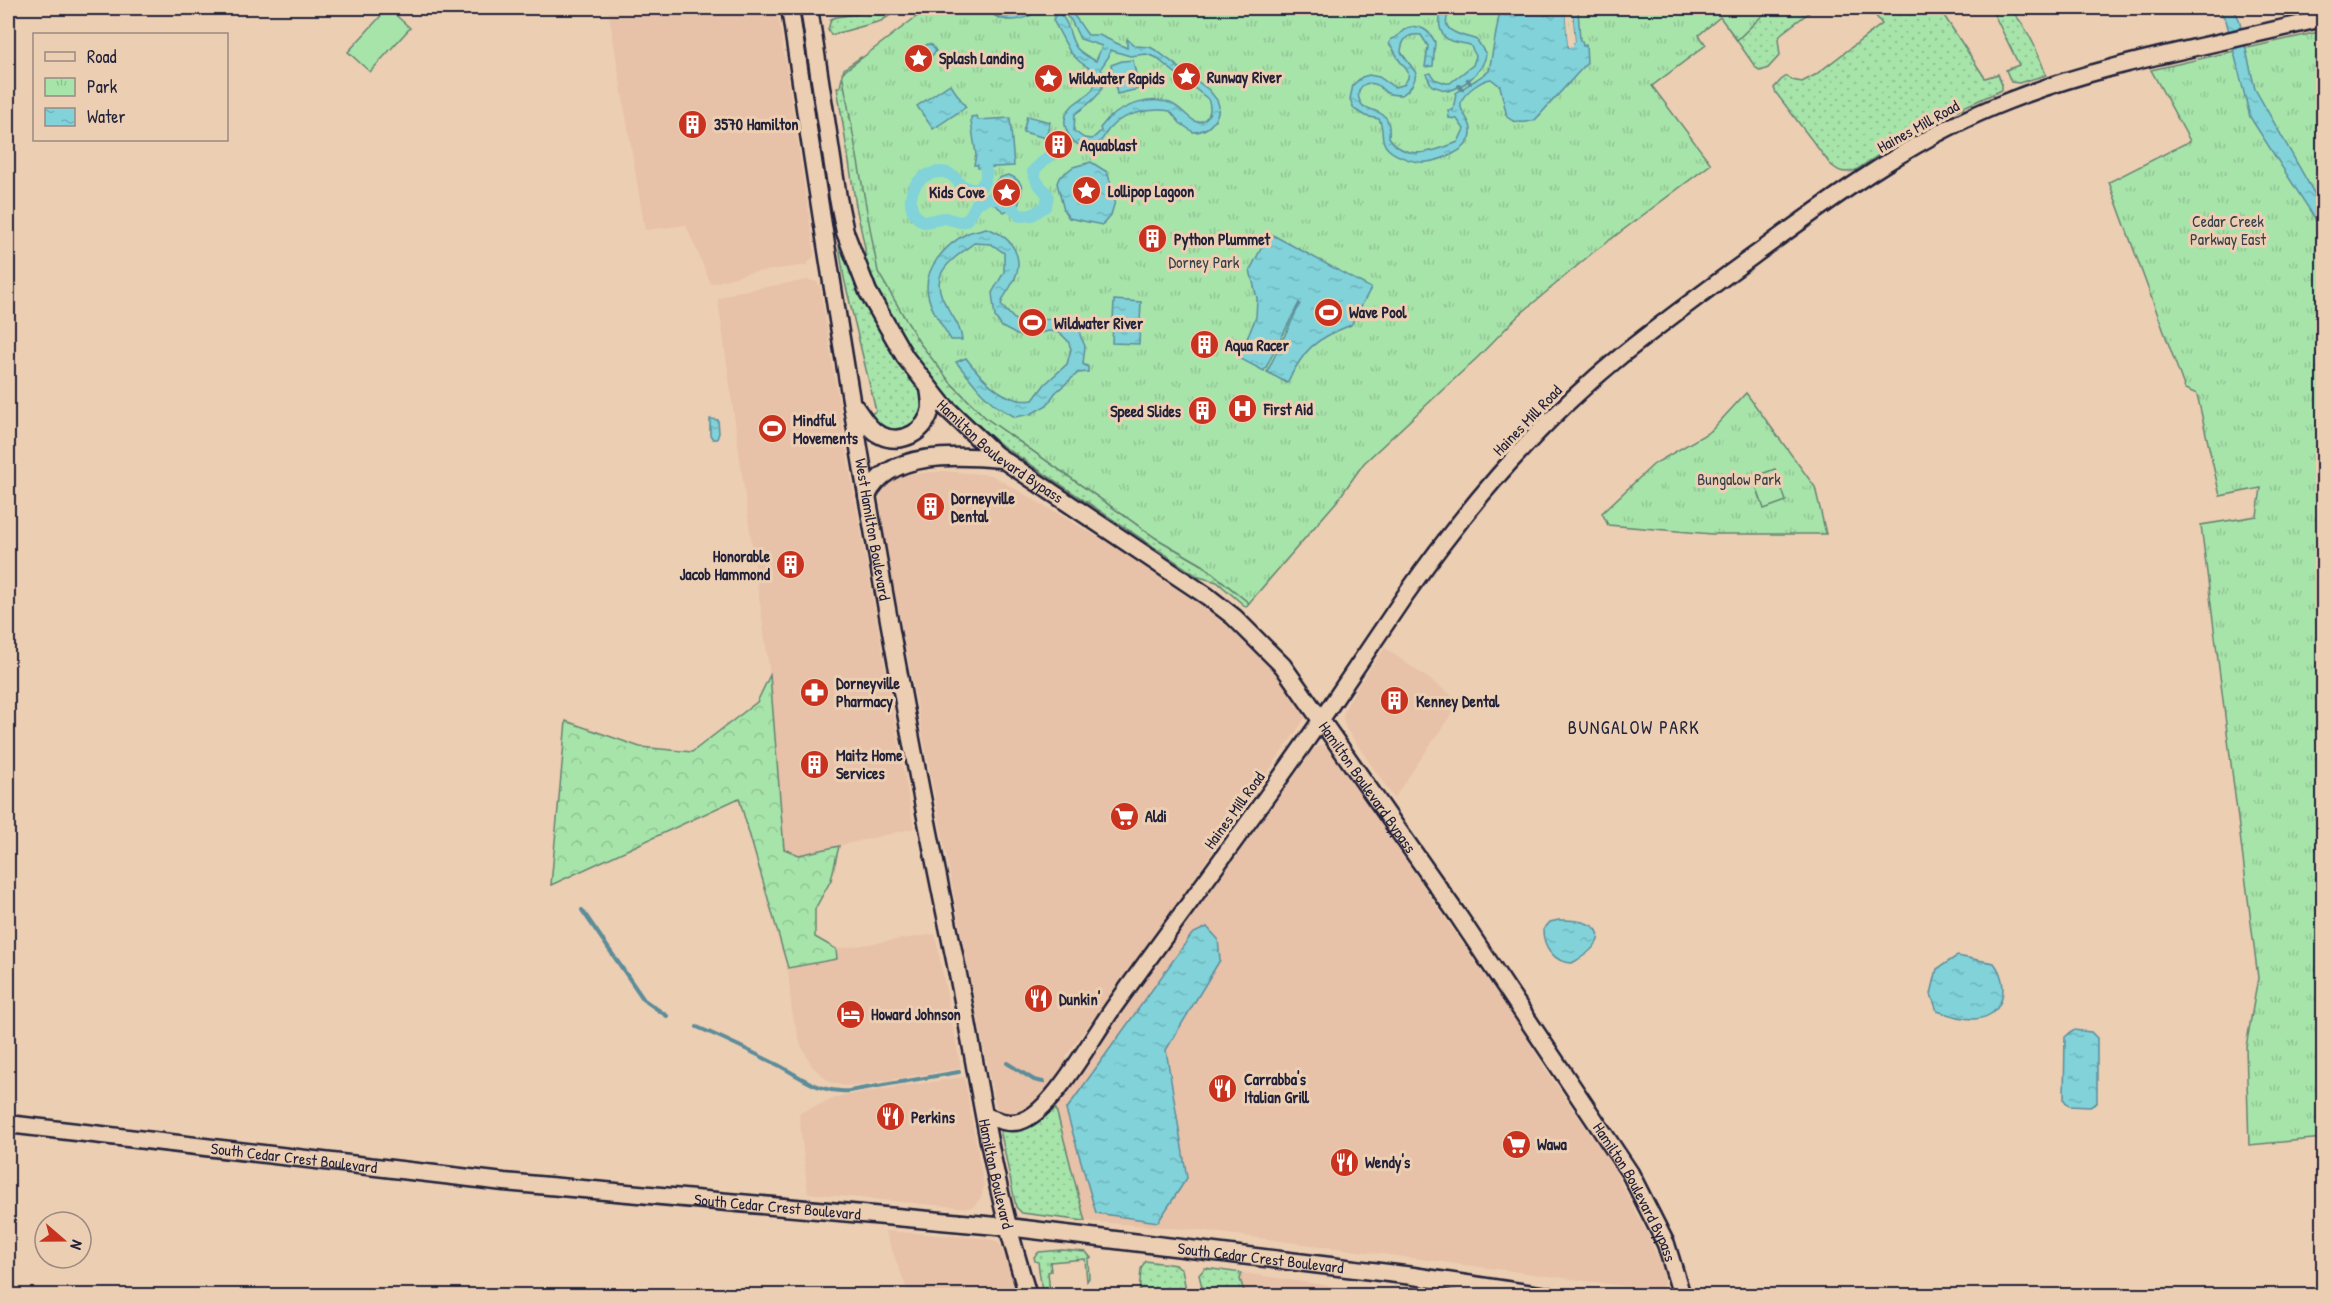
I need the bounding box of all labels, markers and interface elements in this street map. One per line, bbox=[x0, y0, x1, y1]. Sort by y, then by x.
legend bbox=[33, 33, 228, 141]
place icon: Splash Landing bbox=[902, 42, 934, 74]
text: Road bbox=[87, 44, 117, 69]
place label: Splash Landing bbox=[939, 47, 1024, 70]
place icon: Runway River bbox=[1170, 61, 1202, 93]
place icon: Wildwater Rapids bbox=[1032, 62, 1064, 94]
place label: Runway River bbox=[1207, 66, 1283, 89]
place label: Wildwater Rapids bbox=[1069, 67, 1166, 90]
text: Park bbox=[87, 74, 118, 99]
street label: Haines Mill Road bbox=[1873, 94, 1963, 158]
text: Water bbox=[87, 104, 125, 129]
building icon: 3570 Hamilton bbox=[677, 108, 709, 140]
place label: 3570 Hamilton bbox=[714, 113, 798, 135]
building icon: Aquablast bbox=[1043, 129, 1075, 161]
place label: Aquablast bbox=[1080, 134, 1137, 157]
place icon: Lollipop Lagoon bbox=[1071, 175, 1103, 207]
place icon: Kids Cove bbox=[990, 176, 1022, 208]
place label: Lollipop Lagoon bbox=[1108, 180, 1194, 203]
place label: Kids Cove bbox=[929, 181, 986, 203]
park label: Cedar Creek Parkway East bbox=[2190, 210, 2266, 250]
building icon: Python Plummet bbox=[1137, 223, 1169, 255]
place label: Python Plummet bbox=[1174, 228, 1271, 251]
park label: Dorney Park bbox=[1168, 251, 1240, 273]
sports icon: Wave Pool bbox=[1312, 296, 1344, 328]
place label: Wave Pool bbox=[1349, 301, 1407, 323]
sports icon: Wildwater River bbox=[1017, 307, 1049, 339]
place label: Wildwater River bbox=[1054, 312, 1144, 334]
building icon: Aqua Racer bbox=[1188, 329, 1220, 361]
place label: Aqua Racer bbox=[1225, 334, 1290, 357]
street label: Haines Mill Road bbox=[1488, 380, 1566, 460]
hospital icon: First Aid bbox=[1227, 393, 1259, 425]
street label: Hamilton Boulevard Bypass bbox=[932, 394, 1068, 508]
building icon: Speed Slides bbox=[1186, 395, 1218, 427]
place label: First Aid bbox=[1263, 398, 1313, 420]
place label: Speed Slides bbox=[1110, 400, 1182, 423]
place label: Mindful Movements bbox=[793, 409, 859, 449]
sports icon: Mindful Movements bbox=[756, 413, 788, 445]
street label: West Hamilton Boulevard bbox=[850, 457, 896, 602]
park label: Bungalow Park bbox=[1697, 468, 1781, 490]
place label: Dorneyville Dental bbox=[951, 487, 1015, 527]
building icon: Dorneyville Dental bbox=[914, 491, 946, 523]
place label: Honorable Jacob Hammond bbox=[679, 545, 771, 585]
building icon: Honorable Jacob Hammond bbox=[775, 549, 807, 581]
place label: Dorneyville Pharmacy bbox=[836, 672, 900, 713]
pharmacy icon: Dorneyville Pharmacy bbox=[799, 676, 831, 708]
building icon: Kenney Dental bbox=[1379, 685, 1411, 717]
place label: Kenney Dental bbox=[1416, 690, 1500, 713]
district label: BUNGALOW PARK bbox=[1568, 715, 1700, 740]
street label: Hamilton Boulevard Bypass bbox=[1314, 717, 1422, 857]
place label: Maitz Home Services bbox=[836, 744, 903, 784]
building icon: Maitz Home Services bbox=[799, 748, 831, 780]
street label: Haines Mill Road bbox=[1198, 767, 1270, 853]
supermarket icon: Aldi bbox=[1108, 800, 1140, 832]
place label: Aldi bbox=[1145, 805, 1167, 827]
restaurant icon: Dunkin' bbox=[1022, 983, 1054, 1015]
place label: Dunkin' bbox=[1059, 988, 1101, 1010]
hotel icon: Howard Johnson bbox=[834, 998, 866, 1030]
place label: Howard Johnson bbox=[871, 1003, 961, 1025]
place label: Carrabba's Italian Grill bbox=[1244, 1068, 1310, 1108]
restaurant icon: Carrabba's Italian Grill bbox=[1207, 1072, 1239, 1104]
restaurant icon: Perkins bbox=[874, 1101, 906, 1133]
place label: Perkins bbox=[911, 1106, 956, 1128]
street label: Hamilton Boulevard bbox=[974, 1117, 1019, 1231]
street label: Hamilton Boulevard Bypass bbox=[1588, 1118, 1682, 1264]
supermarket icon: Wawa bbox=[1500, 1128, 1532, 1160]
place label: Wawa bbox=[1537, 1133, 1568, 1155]
street label: South Cedar Crest Boulevard bbox=[210, 1137, 378, 1178]
restaurant icon: Wendy's bbox=[1328, 1146, 1360, 1178]
place label: Wendy's bbox=[1365, 1151, 1411, 1174]
street label: South Cedar Crest Boulevard bbox=[693, 1188, 862, 1225]
north arrow bbox=[33, 1210, 93, 1270]
text: N bbox=[65, 1237, 89, 1253]
street label: South Cedar Crest Boulevard bbox=[1176, 1237, 1345, 1279]

